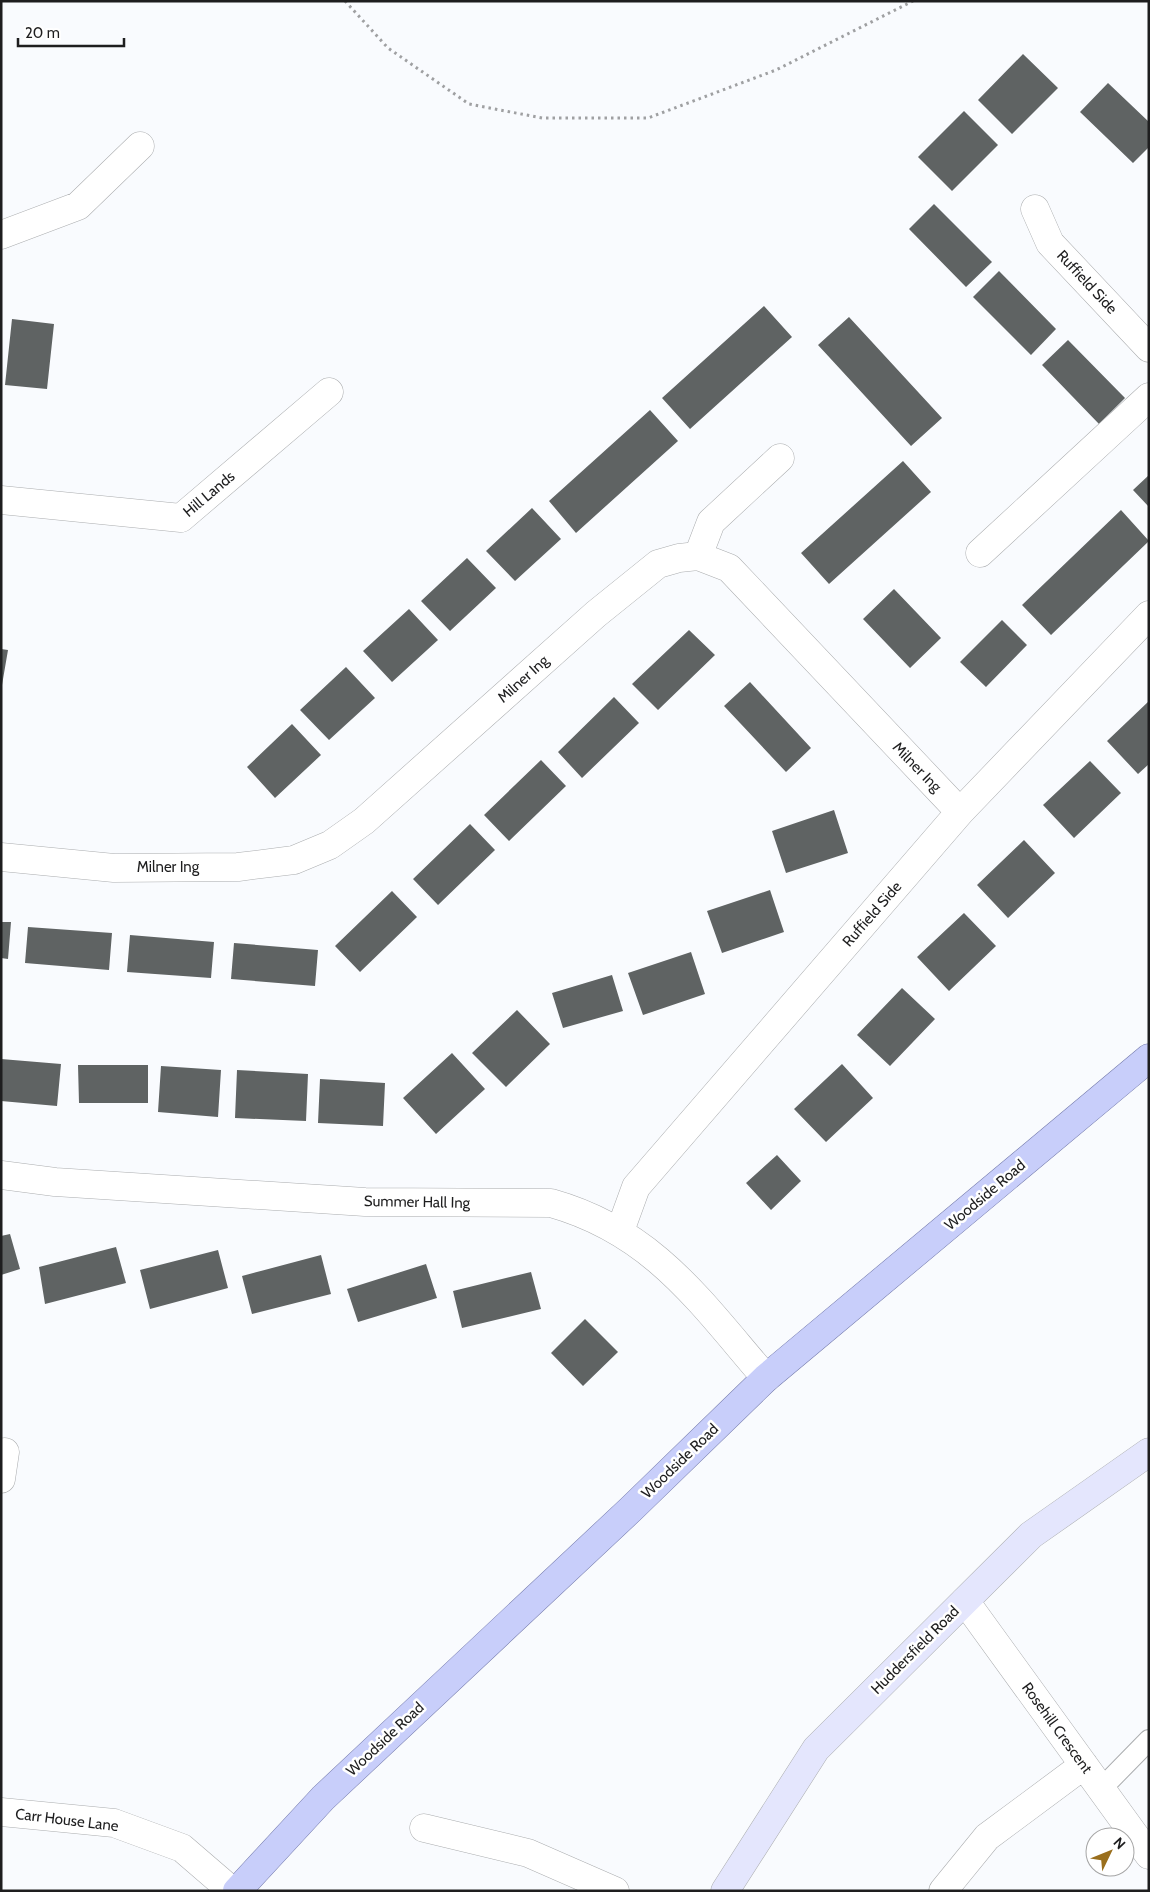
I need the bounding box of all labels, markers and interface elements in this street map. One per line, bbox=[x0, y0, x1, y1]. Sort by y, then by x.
scale bar bbox=[18, 15, 124, 47]
text: 20 m bbox=[25, 24, 60, 42]
street label: Ruffield Side bbox=[1053, 246, 1121, 318]
street label: Hill Lands bbox=[180, 467, 238, 521]
street label: Milner Ing bbox=[494, 651, 553, 707]
street label: Milner Ing bbox=[889, 738, 946, 796]
street label: Milner Ing bbox=[137, 858, 200, 876]
street label: Ruffield Side bbox=[839, 877, 905, 950]
street label: Woodside Road bbox=[941, 1156, 1029, 1234]
street label: Summer Hall Ing bbox=[364, 1192, 471, 1212]
street label: Woodside Road bbox=[638, 1420, 722, 1502]
street label: Huddersfield Road bbox=[867, 1602, 963, 1698]
street label: Rosehill Crescent bbox=[1018, 1679, 1096, 1777]
street label: Woodside Road bbox=[342, 1698, 428, 1780]
street label: Carr House Lane bbox=[14, 1805, 120, 1835]
north arrow bbox=[1085, 1827, 1135, 1877]
text: N bbox=[1110, 1833, 1129, 1853]

